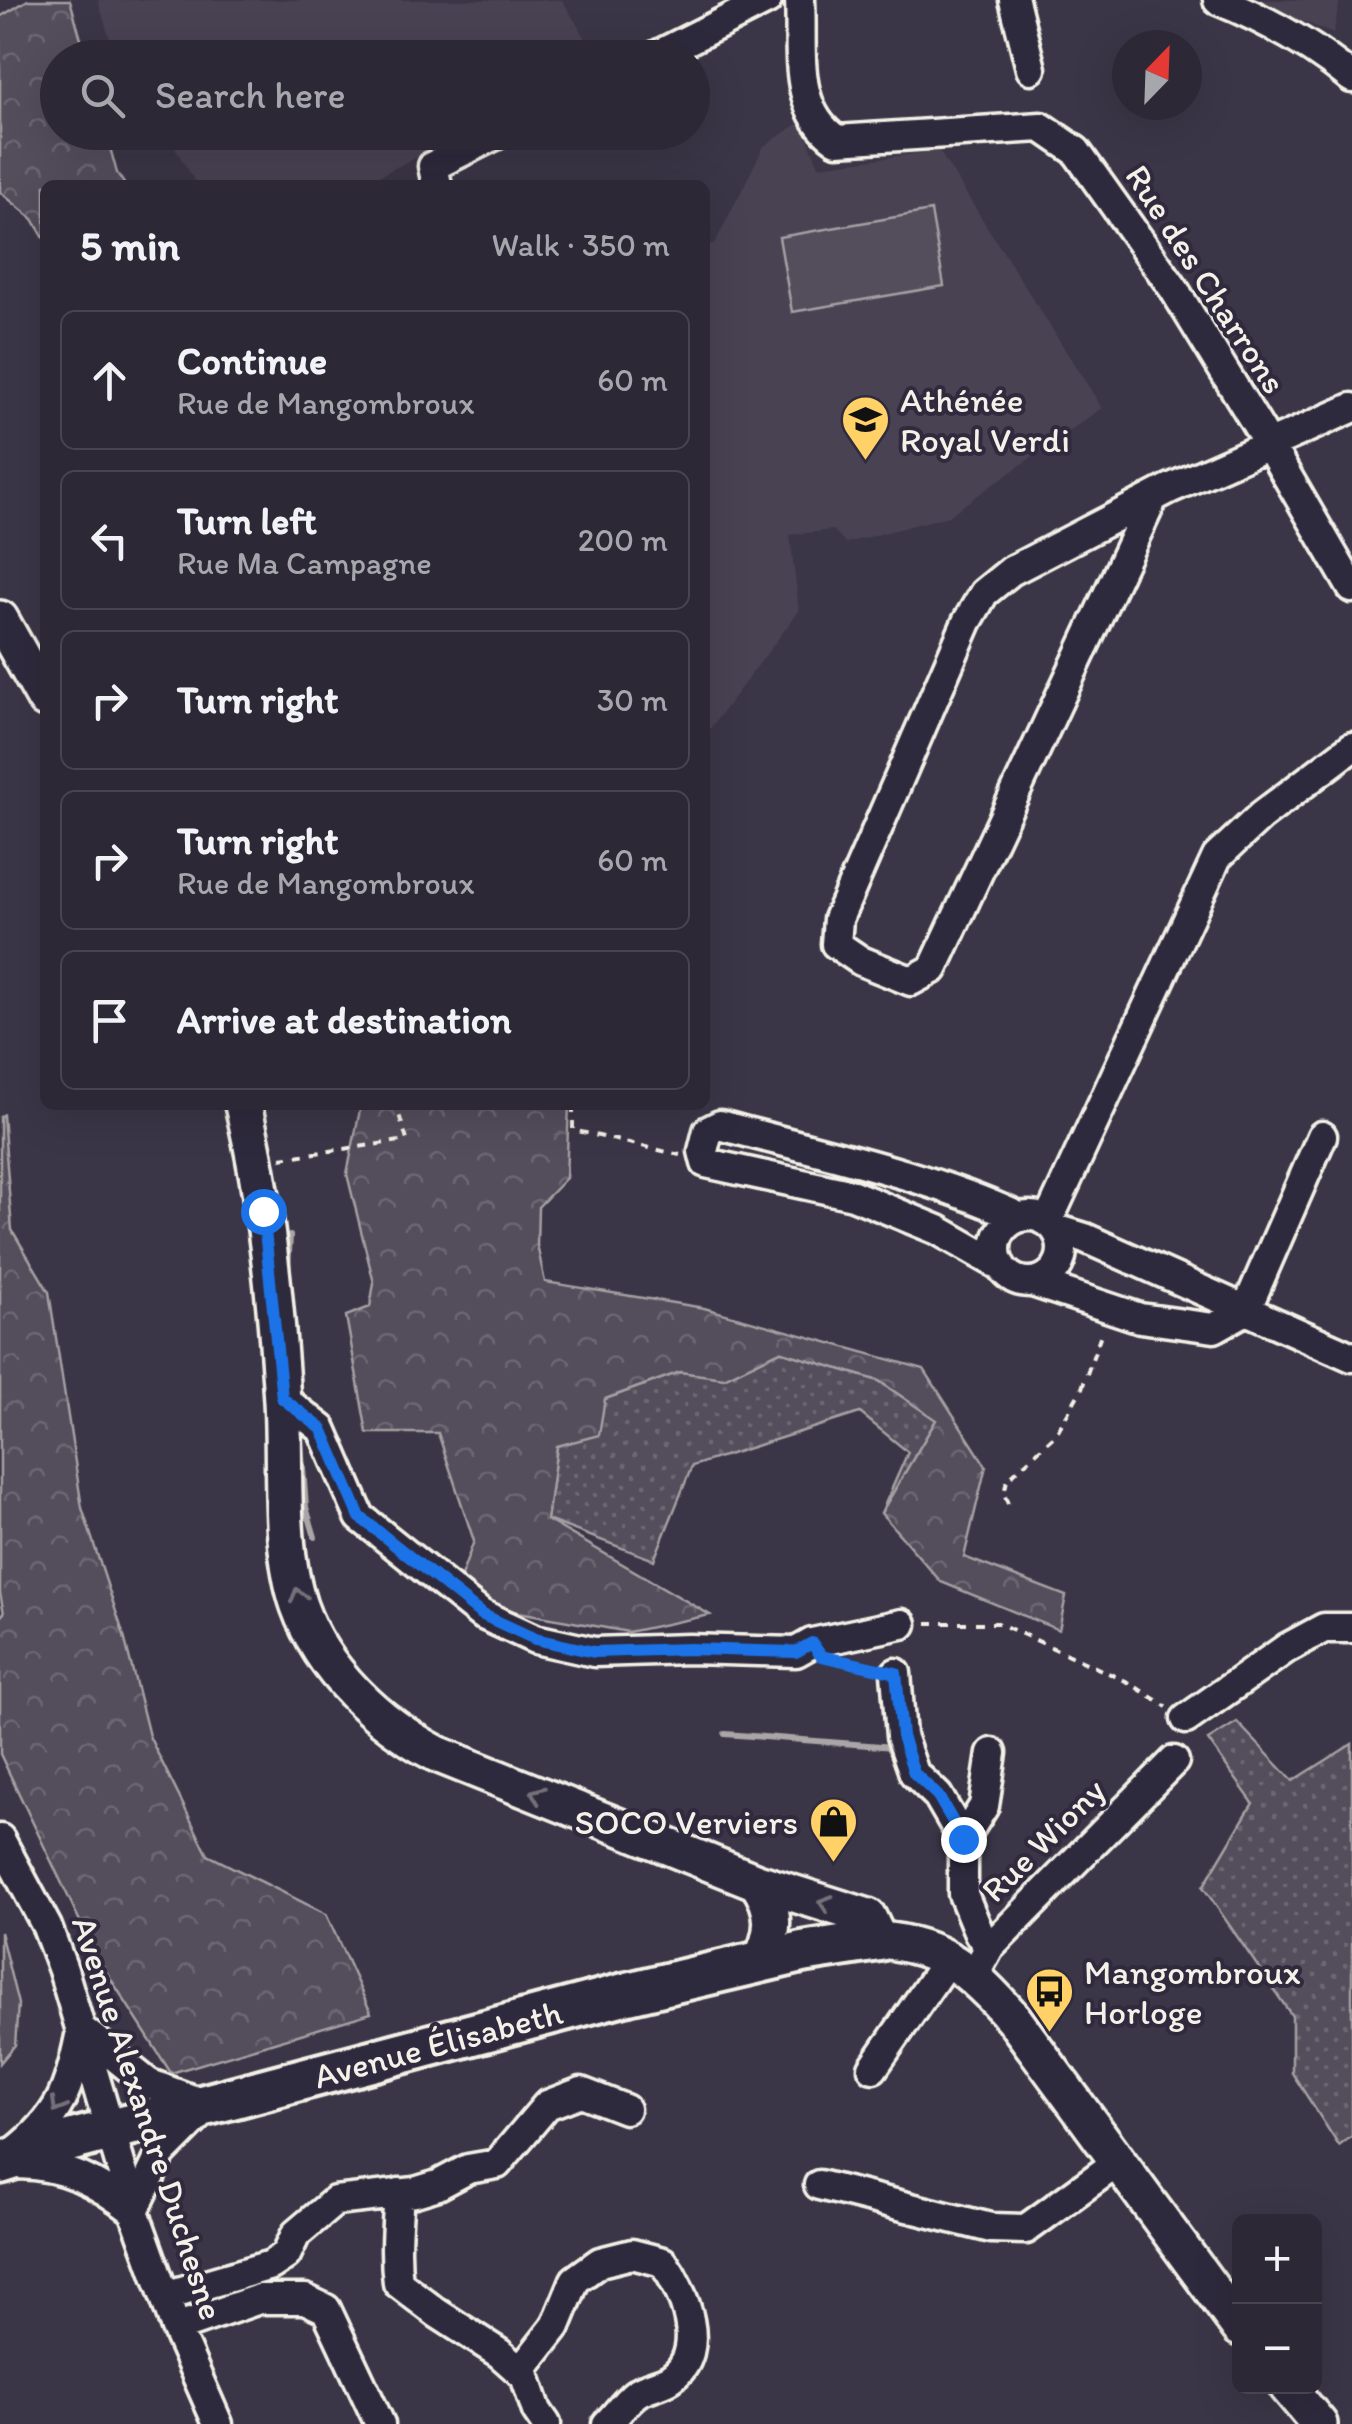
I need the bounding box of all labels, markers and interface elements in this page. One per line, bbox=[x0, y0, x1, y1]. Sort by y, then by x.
north arrow bbox=[1112, 30, 1202, 120]
search box bbox=[40, 40, 710, 150]
icon: search bbox=[75, 68, 130, 123]
text: Search here bbox=[155, 72, 346, 118]
street label: Rue des Charrons bbox=[1116, 157, 1296, 401]
text: 5 min bbox=[80, 220, 180, 271]
text: Walk · 350 m bbox=[492, 226, 670, 264]
text: Continue bbox=[177, 338, 327, 384]
icon: ahead bbox=[82, 353, 137, 408]
text: 60 m bbox=[597, 361, 668, 399]
place label: Athénée Royal Verdi bbox=[900, 379, 1070, 461]
text: Rue de Mangombroux bbox=[177, 384, 474, 422]
school or university icon: Athénée Royal Verdi bbox=[839, 394, 891, 462]
text: Turn left bbox=[177, 498, 317, 544]
icon: left bbox=[82, 513, 137, 568]
text: 200 m bbox=[578, 521, 668, 559]
text: Rue Ma Campagne bbox=[177, 544, 432, 582]
icon: right bbox=[82, 673, 137, 728]
text: Turn right bbox=[177, 677, 339, 723]
text: 30 m bbox=[597, 681, 668, 719]
text: Turn right bbox=[177, 818, 339, 864]
icon: right bbox=[82, 833, 137, 888]
text: 60 m bbox=[597, 841, 668, 879]
text: Rue de Mangombroux bbox=[177, 864, 474, 902]
icon: arrive bbox=[82, 993, 137, 1048]
text: Arrive at destination bbox=[177, 997, 512, 1043]
route start bbox=[241, 1189, 287, 1235]
one-way arrow bbox=[288, 1587, 309, 1604]
street label: Rue Wiony bbox=[972, 1769, 1114, 1911]
one-way arrow bbox=[529, 1785, 546, 1805]
shop icon: SOCO Verviers bbox=[807, 1796, 859, 1864]
place label: SOCO Verviers bbox=[575, 1801, 798, 1843]
route end bbox=[941, 1817, 987, 1863]
one-way arrow bbox=[817, 1895, 834, 1915]
street label: Avenue Alexandre Duchesne bbox=[63, 1911, 233, 2325]
place label: Mangombroux Horloge bbox=[1084, 1951, 1301, 2033]
bus stop icon: Mangombroux Horloge bbox=[1023, 1966, 1075, 2034]
street label: Avenue Élisabeth bbox=[309, 1991, 567, 2097]
one-way arrow bbox=[50, 2096, 70, 2114]
map controls bbox=[1232, 2214, 1322, 2394]
button: + bbox=[1232, 2214, 1322, 2304]
button: − bbox=[1232, 2304, 1322, 2394]

